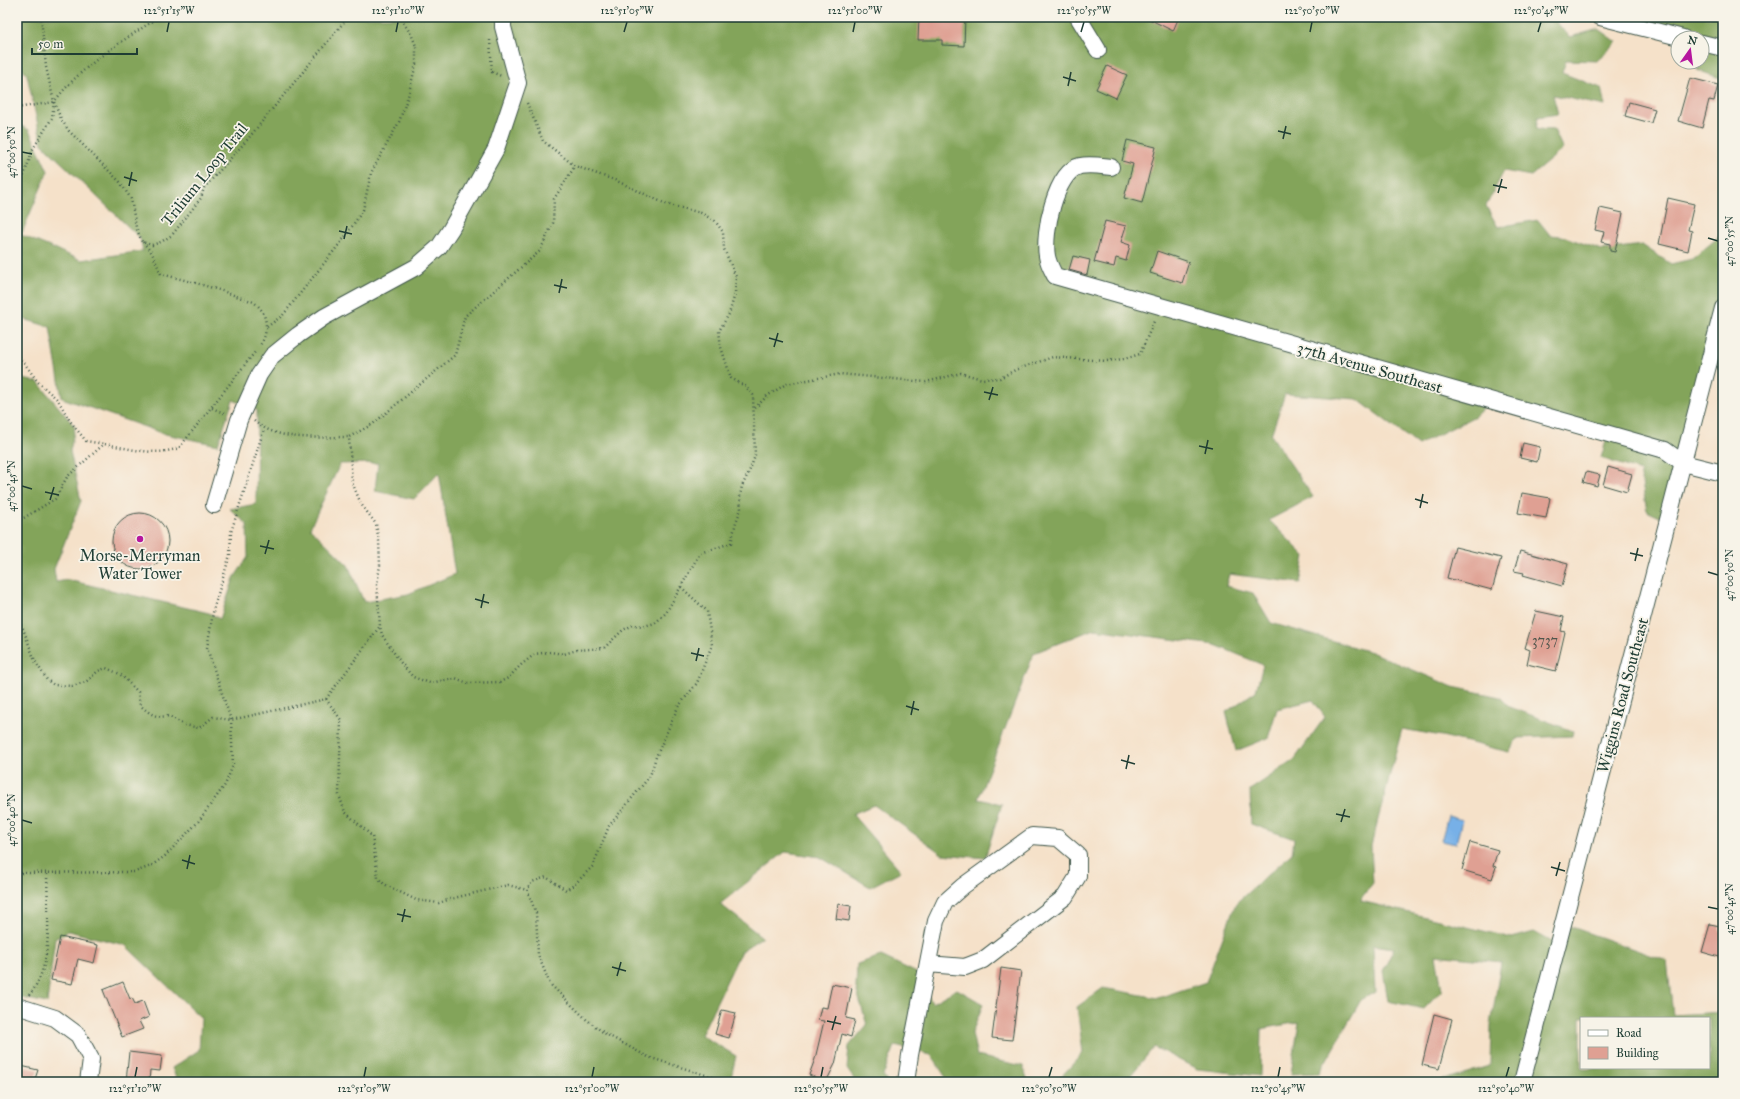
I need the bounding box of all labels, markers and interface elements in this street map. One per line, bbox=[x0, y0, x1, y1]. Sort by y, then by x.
text: 122°51'15"W bbox=[143, 5, 195, 17]
text: 122°51'10"W bbox=[372, 5, 425, 17]
text: 122°51'05"W bbox=[600, 5, 654, 17]
text: 122°51'00"W bbox=[828, 5, 883, 17]
text: 122°50'55"W bbox=[1057, 5, 1111, 17]
text: 122°50'50"W bbox=[1285, 5, 1340, 17]
text: 122°50'45"W bbox=[1514, 5, 1569, 17]
scale bar bbox=[32, 30, 137, 56]
north arrow bbox=[1670, 30, 1710, 70]
text: N bbox=[1686, 33, 1699, 48]
text: 50 m bbox=[38, 37, 63, 51]
street label: Trilium Loop Trail bbox=[157, 119, 252, 230]
text: 47°00'50"N bbox=[6, 126, 18, 178]
text: 47°00'55"N bbox=[1724, 215, 1736, 266]
street label: 37th Avenue Southeast bbox=[1295, 338, 1445, 397]
text: 47°00'45"N bbox=[6, 460, 18, 512]
marker: Morse-Merryman Water Tower bbox=[135, 534, 145, 544]
place label: Morse-Merryman Water Tower bbox=[80, 546, 201, 583]
text: 47°00'50"N bbox=[1724, 549, 1736, 601]
street label: Wiggins Road Southeast bbox=[1593, 615, 1653, 775]
house number: 3737 bbox=[1532, 632, 1558, 649]
text: 47°00'40"N bbox=[6, 793, 18, 846]
text: 47°00'45"N bbox=[1724, 883, 1736, 935]
legend bbox=[1580, 1017, 1710, 1069]
text: Road bbox=[1616, 1026, 1642, 1040]
text: Building bbox=[1616, 1046, 1659, 1061]
text: 122°51'10"W bbox=[109, 1083, 162, 1095]
text: 122°51'05"W bbox=[337, 1083, 391, 1095]
text: 122°51'00"W bbox=[565, 1083, 620, 1095]
text: 122°50'55"W bbox=[794, 1083, 848, 1095]
text: 122°50'50"W bbox=[1022, 1083, 1077, 1095]
text: 122°50'45"W bbox=[1251, 1083, 1306, 1095]
text: 122°50'40"W bbox=[1478, 1083, 1534, 1095]

